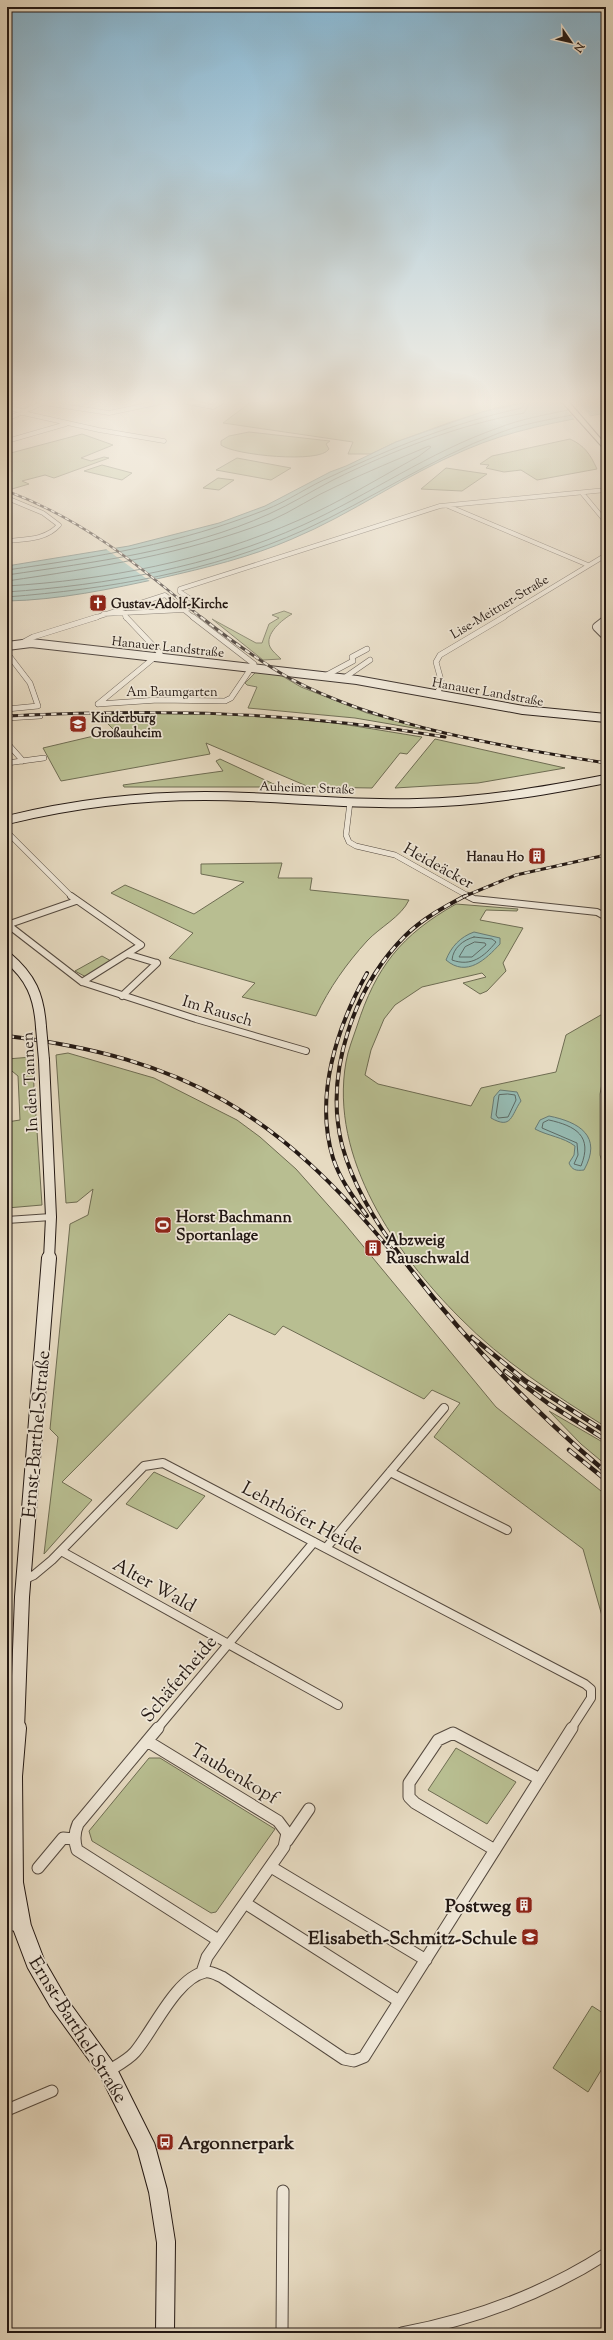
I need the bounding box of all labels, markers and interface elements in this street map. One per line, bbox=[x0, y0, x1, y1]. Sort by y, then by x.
north arrow bbox=[551, 22, 591, 62]
text: N bbox=[569, 38, 588, 55]
street label: Lise-Meitner-Straße bbox=[448, 571, 553, 644]
church icon: Gustav-Adolf-Kirche bbox=[88, 593, 108, 613]
place label: Gustav-Adolf-Kirche bbox=[111, 596, 228, 614]
street label: Hanauer Landstraße bbox=[111, 633, 225, 663]
street label: Hanauer Landstraße bbox=[430, 674, 545, 712]
street label: Am Baumgarten bbox=[126, 684, 218, 702]
place label: Kinderburg Großauheim bbox=[91, 710, 162, 743]
school or university icon: Kinderburg Großauheim bbox=[68, 714, 88, 734]
street label: Auheimer Straße bbox=[259, 778, 355, 800]
street label: Heideäcker bbox=[398, 838, 477, 896]
building icon: Hanau Ho bbox=[527, 846, 547, 866]
place label: Hanau Ho bbox=[467, 849, 524, 867]
street label: Im Rausch bbox=[179, 991, 256, 1034]
street label: In den Tannen bbox=[17, 1031, 46, 1133]
place label: Horst Bachmann Sportanlage bbox=[176, 1207, 292, 1248]
sports icon: Horst Bachmann Sportanlage bbox=[153, 1215, 173, 1235]
place label: Abzweig Rauschwald bbox=[386, 1230, 470, 1271]
building icon: Abzweig Rauschwald bbox=[363, 1238, 383, 1258]
street label: Ernst-Barthel-Straße bbox=[17, 1349, 58, 1519]
street label: Lehrhöfer Heide bbox=[236, 1476, 368, 1563]
street label: Alter Wald bbox=[107, 1552, 201, 1620]
street label: Schäferheide bbox=[135, 1630, 225, 1729]
street label: Taubenkopf bbox=[184, 1738, 284, 1813]
place label: Postweg bbox=[445, 1894, 512, 1921]
building icon: Postweg bbox=[514, 1895, 534, 1915]
place label: Elisabeth-Schmitz-Schule bbox=[308, 1926, 517, 1953]
school or university icon: Elisabeth-Schmitz-Schule bbox=[520, 1927, 540, 1947]
street label: Ernst-Barthel-Straße bbox=[21, 1952, 133, 2109]
place label: Argonnerpark bbox=[178, 2131, 295, 2158]
bus stop icon: Argonnerpark bbox=[155, 2132, 175, 2152]

